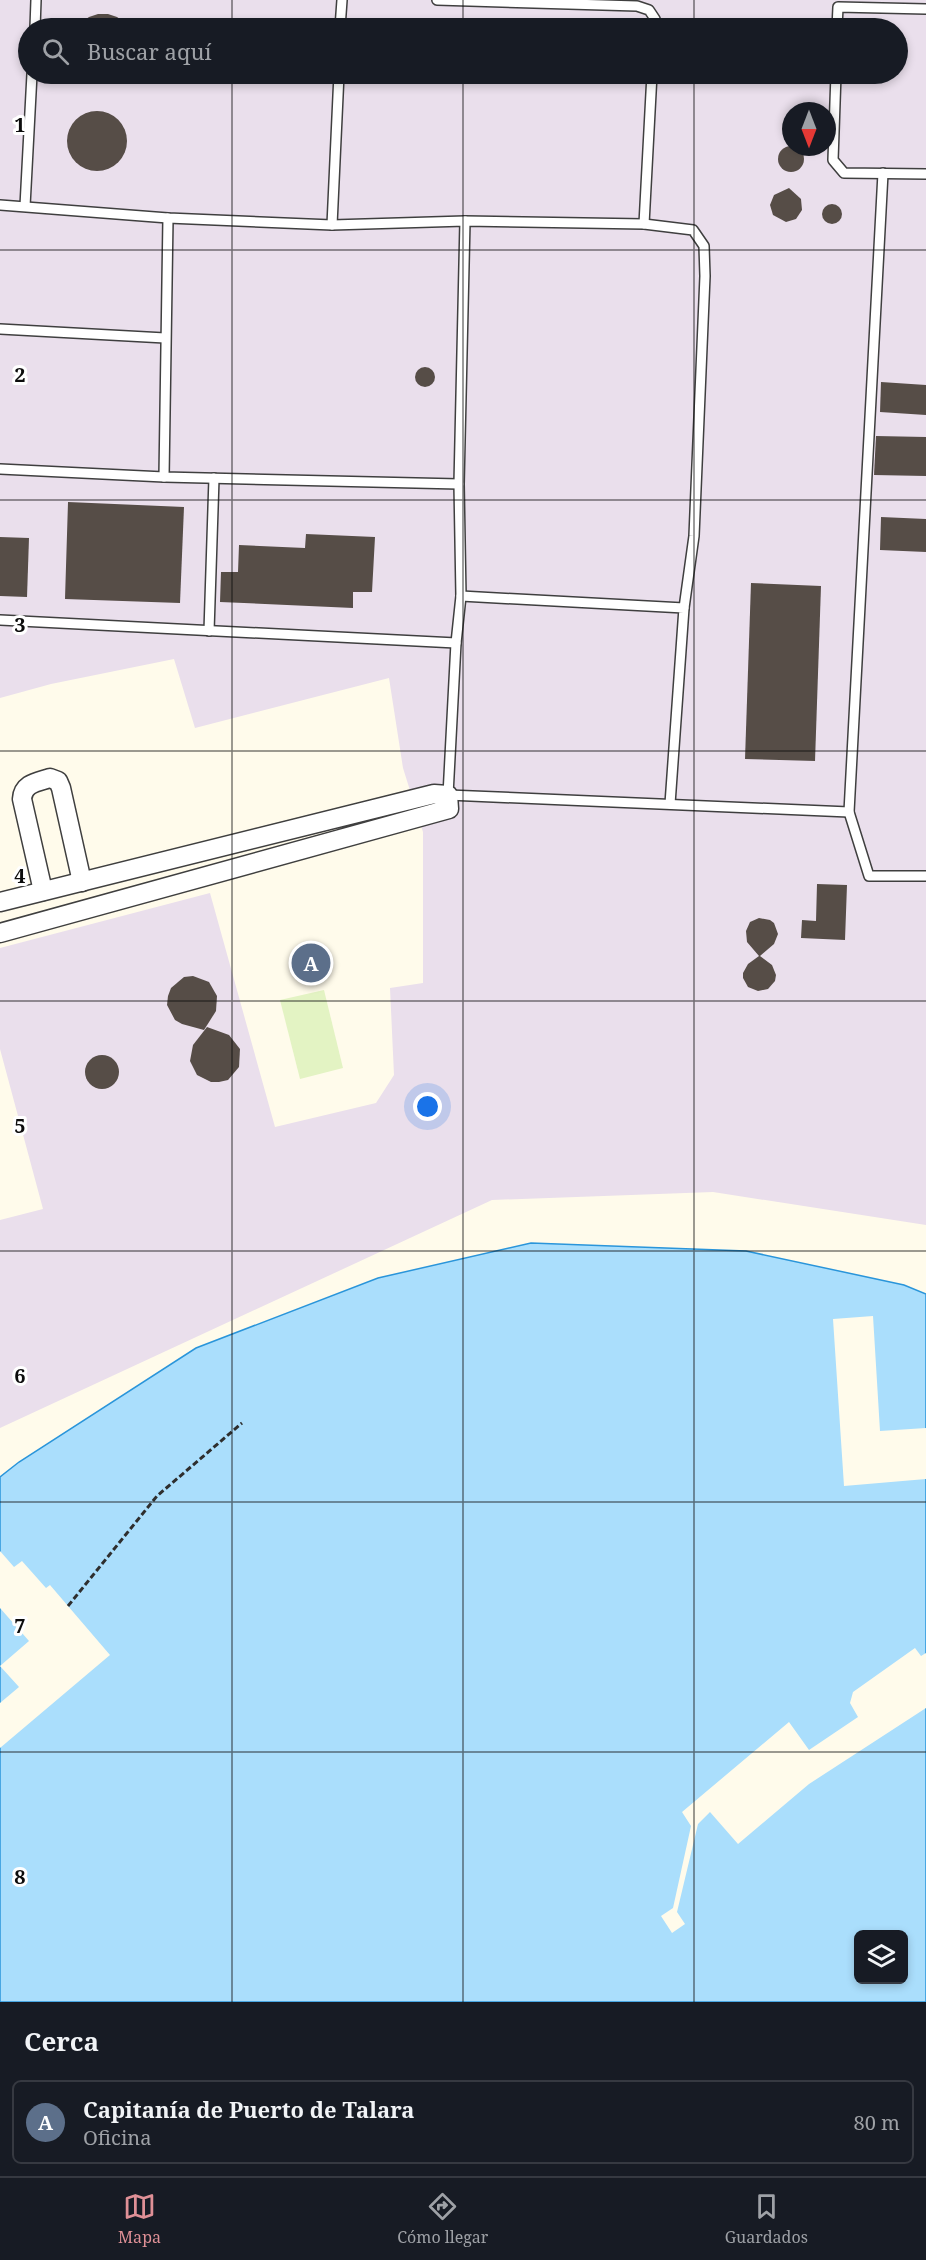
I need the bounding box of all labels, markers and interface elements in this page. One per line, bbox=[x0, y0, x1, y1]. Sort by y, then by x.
search box bbox=[18, 18, 908, 84]
icon: search bbox=[39, 35, 72, 68]
text: Buscar aquí bbox=[87, 36, 211, 66]
north arrow bbox=[782, 102, 836, 156]
text: 1 bbox=[14, 111, 26, 138]
text: 2 bbox=[14, 361, 26, 388]
text: 3 bbox=[14, 611, 26, 638]
text: 4 bbox=[14, 862, 26, 889]
pin: A bbox=[292, 940, 330, 986]
your location bbox=[413, 1092, 442, 1121]
text: 5 bbox=[14, 1112, 26, 1139]
text: 6 bbox=[14, 1362, 26, 1389]
text: 7 bbox=[14, 1612, 26, 1639]
text: 8 bbox=[14, 1863, 26, 1890]
map controls bbox=[854, 1930, 908, 1984]
button: layers bbox=[854, 1930, 908, 1984]
text: Cerca bbox=[24, 2023, 99, 2059]
text: Capitanía de Puerto de Talara bbox=[83, 2094, 415, 2124]
text: A bbox=[38, 2109, 53, 2136]
text: 80 m bbox=[854, 2109, 900, 2136]
text: Oficina bbox=[83, 2124, 152, 2151]
tab: Mapa bbox=[118, 2190, 161, 2248]
tab: Cómo llegar bbox=[397, 2190, 488, 2248]
tab: Guardados bbox=[725, 2190, 808, 2248]

